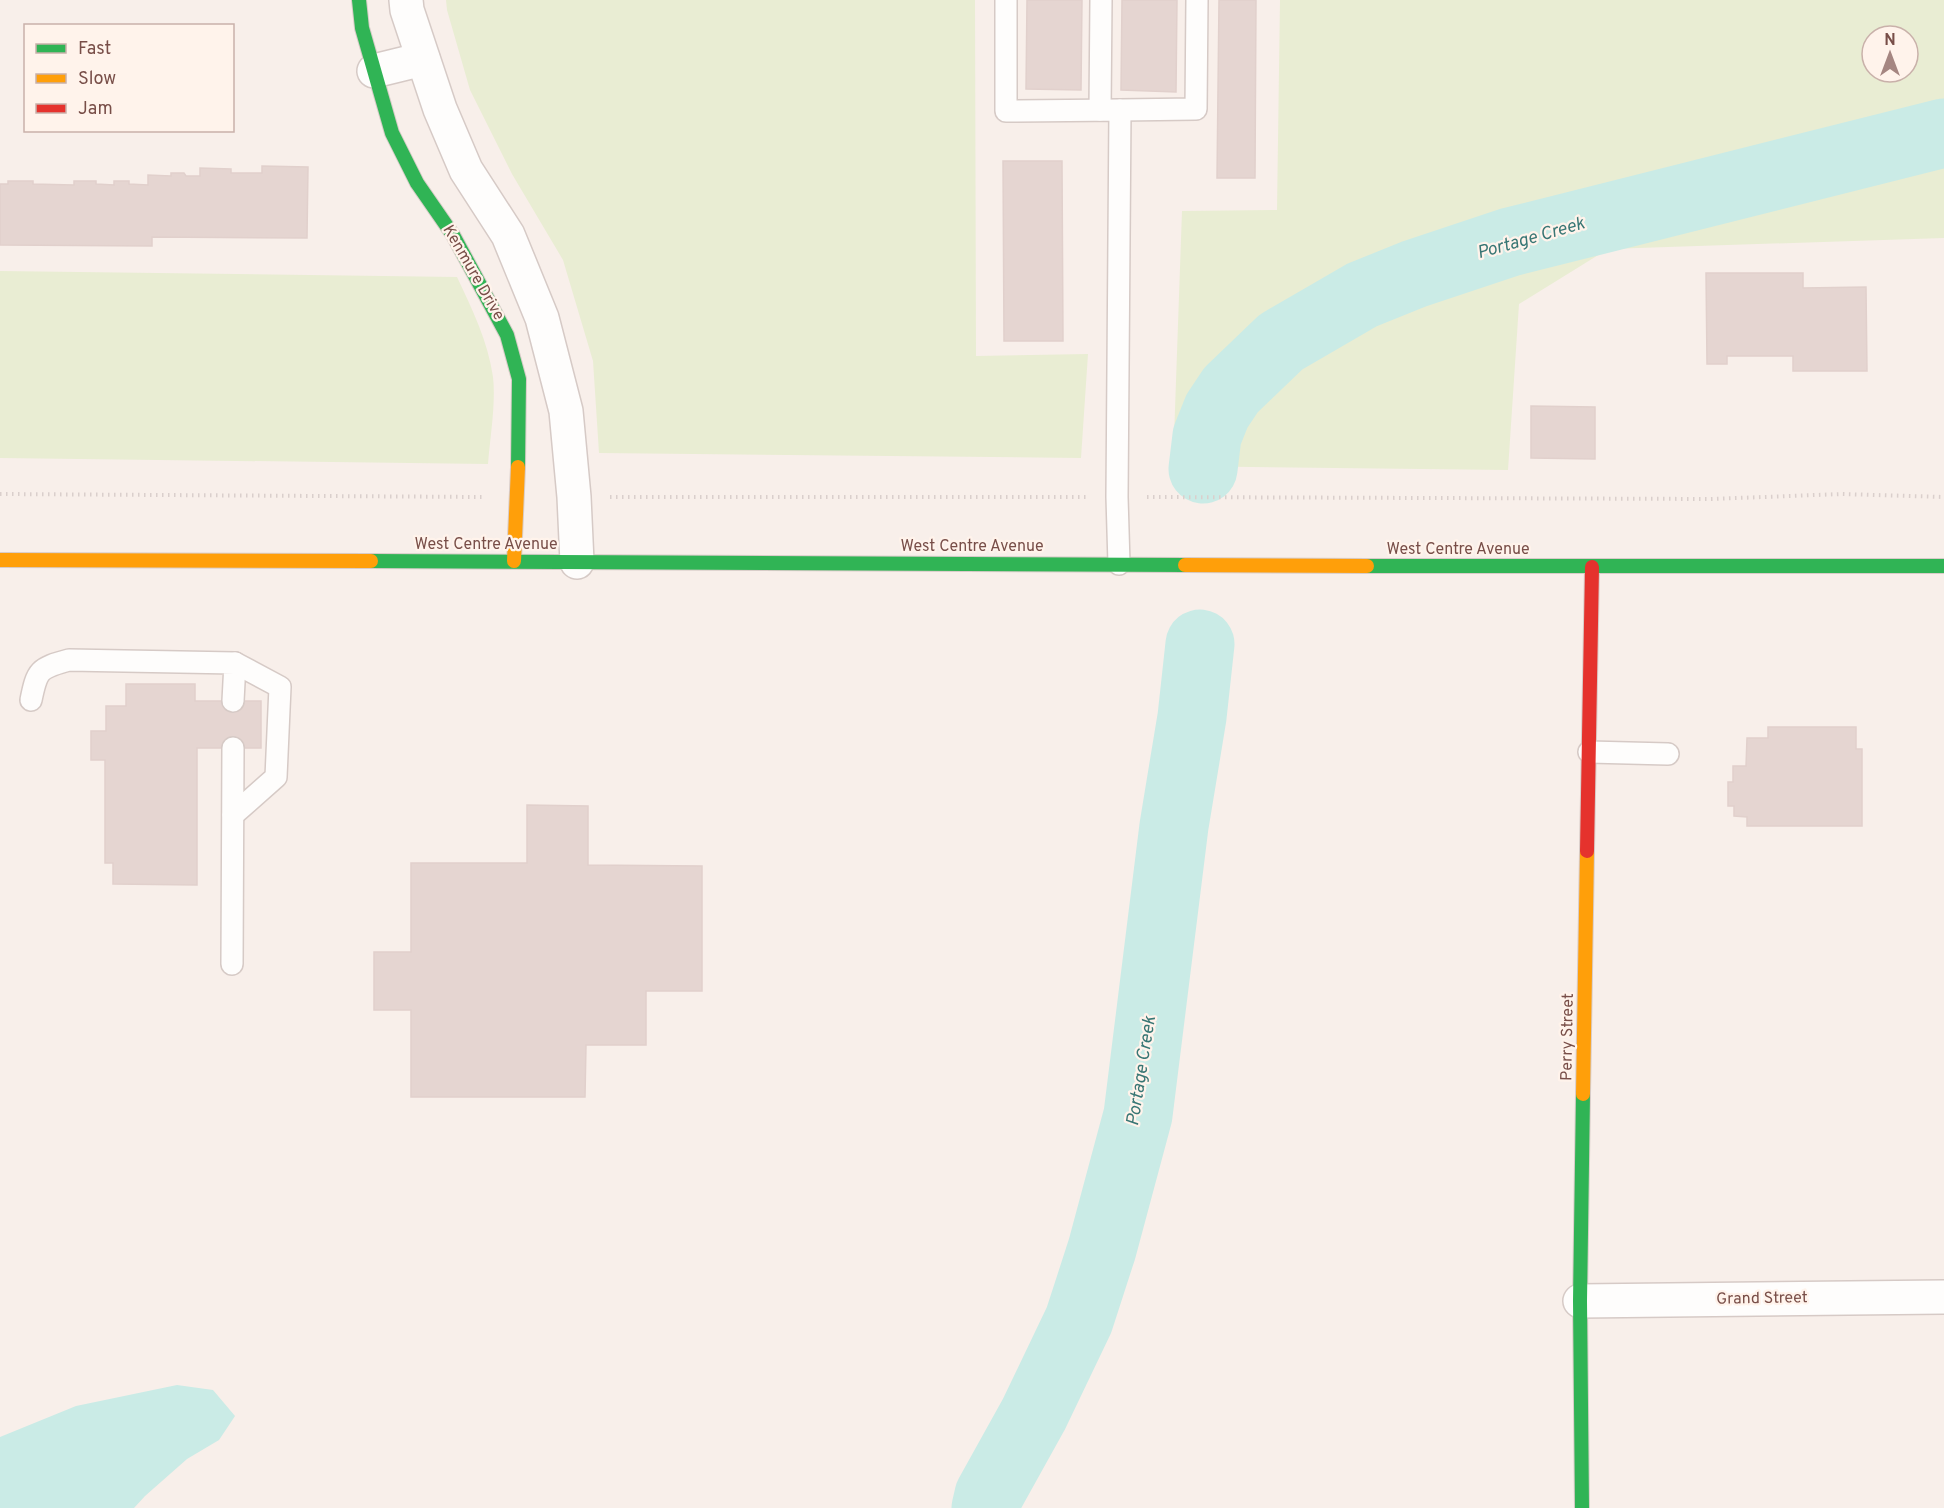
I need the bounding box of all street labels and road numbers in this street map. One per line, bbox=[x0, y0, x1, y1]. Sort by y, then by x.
street label: Kenmure Drive bbox=[438, 222, 508, 324]
street label: West Centre Avenue bbox=[414, 535, 558, 555]
street label: West Centre Avenue bbox=[900, 537, 1044, 557]
street label: West Centre Avenue bbox=[1386, 540, 1530, 560]
street label: Perry Street bbox=[1557, 993, 1579, 1081]
street label: Grand Street bbox=[1716, 1288, 1808, 1310]

